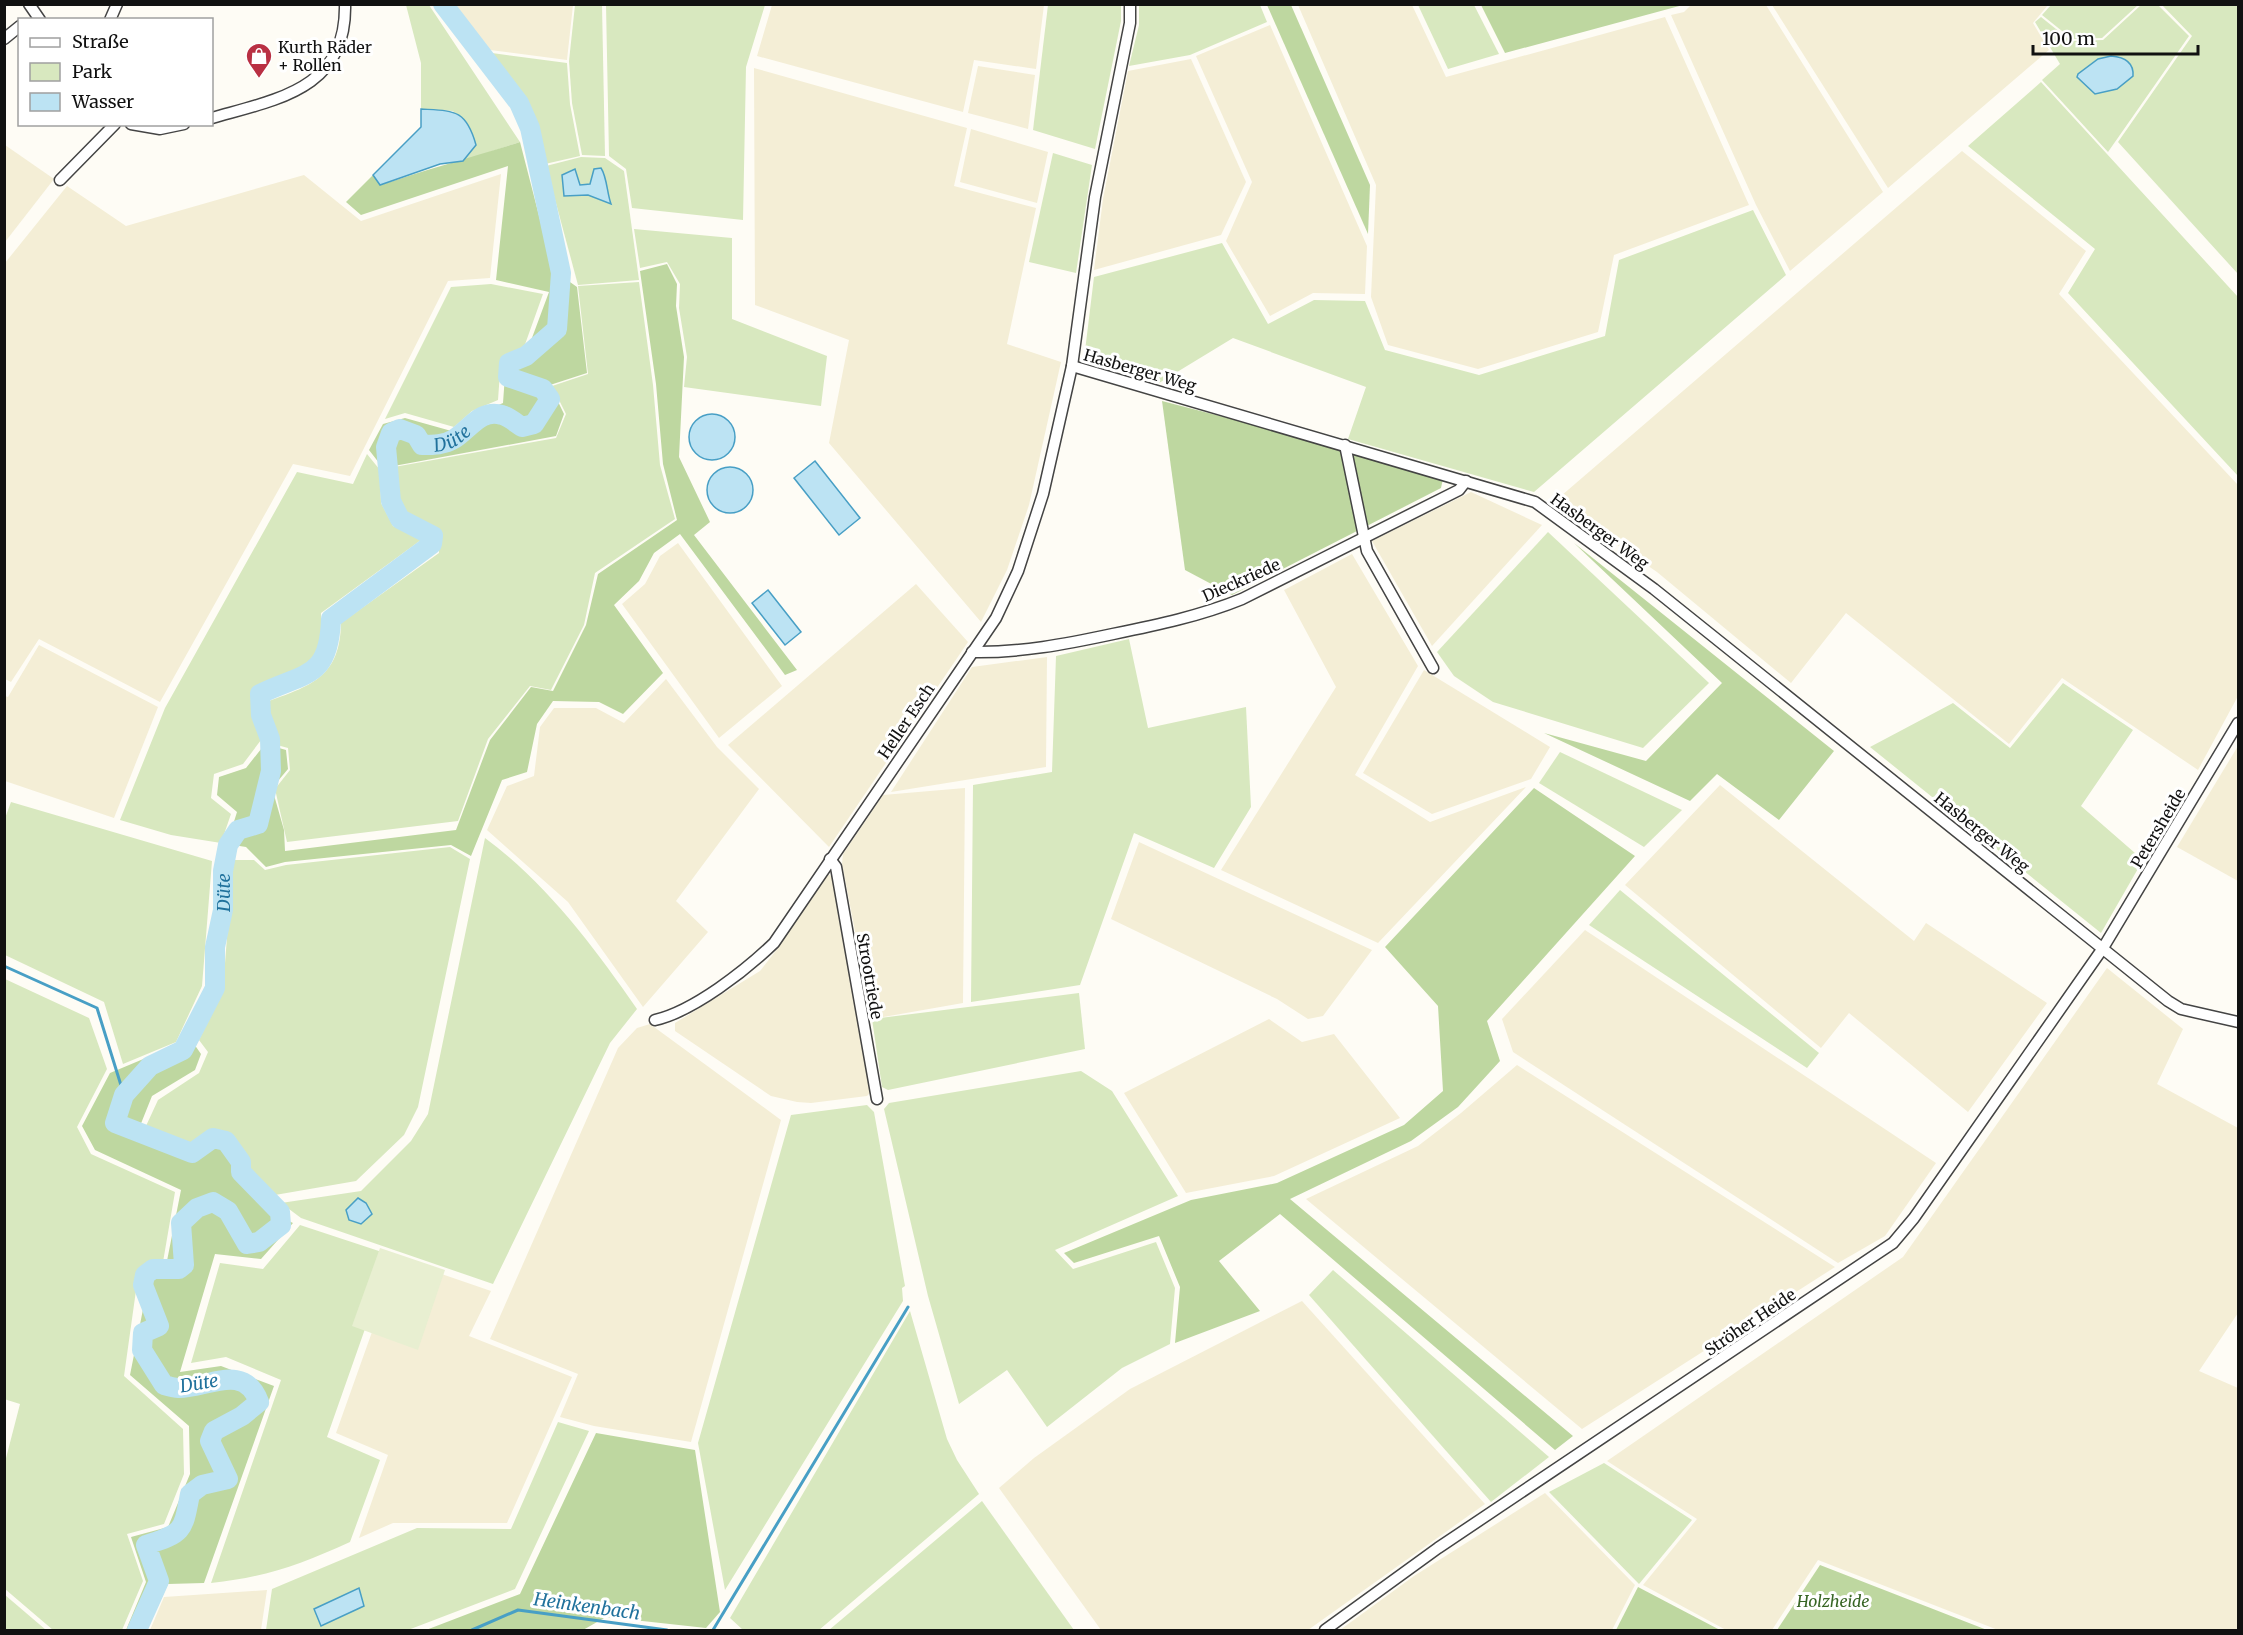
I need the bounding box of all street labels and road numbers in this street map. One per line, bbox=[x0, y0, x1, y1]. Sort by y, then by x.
street label: Hasberger Weg bbox=[1081, 344, 1199, 396]
street label: Hasberger Weg bbox=[1547, 489, 1653, 573]
street label: Dieckriede bbox=[1199, 554, 1283, 606]
street label: Heller Esch bbox=[873, 679, 939, 763]
street label: Petersheide bbox=[2126, 785, 2190, 871]
street label: Hasberger Weg bbox=[1930, 788, 2034, 877]
street label: Strootriede bbox=[853, 931, 887, 1021]
street label: Ströher Heide bbox=[1701, 1284, 1799, 1360]

